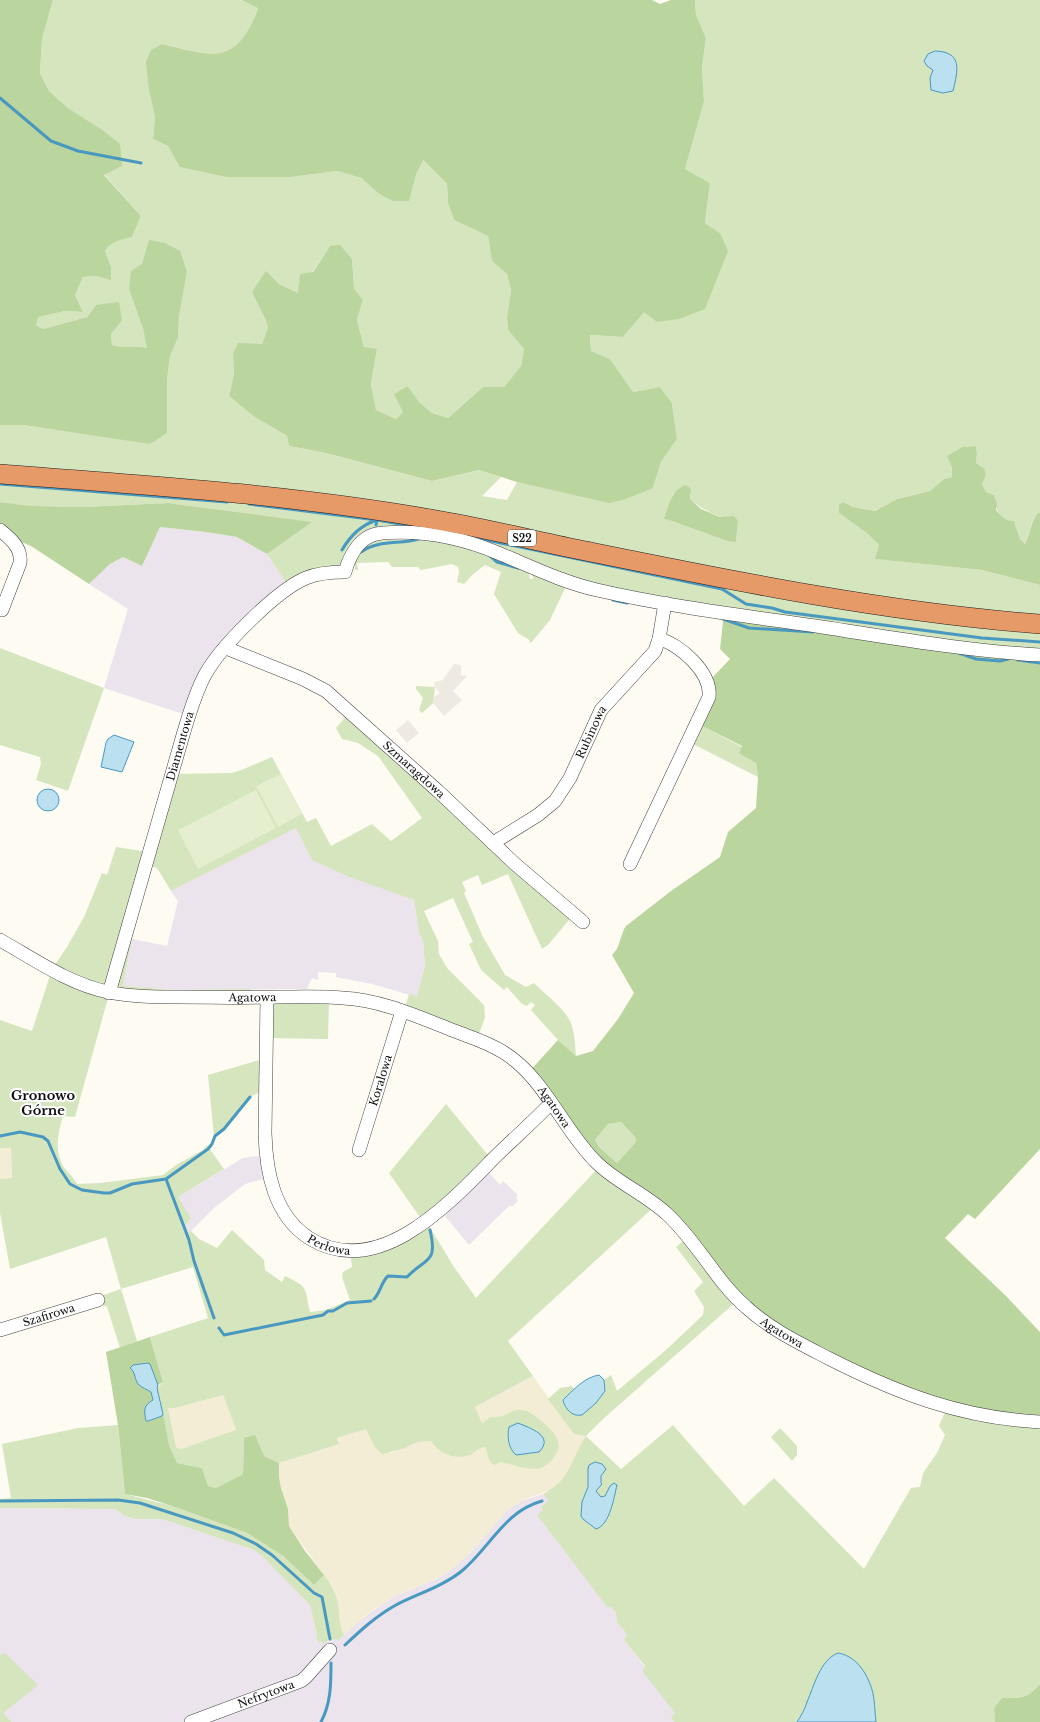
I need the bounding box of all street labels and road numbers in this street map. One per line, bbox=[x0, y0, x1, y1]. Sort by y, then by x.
road number: S22 bbox=[508, 530, 536, 546]
street label: Rubinowa bbox=[573, 701, 610, 761]
street label: Diamentowa bbox=[163, 709, 197, 782]
street label: Szmaragdowa bbox=[380, 738, 449, 802]
street label: Agatowa bbox=[227, 990, 277, 1004]
street label: Koralowa bbox=[366, 1052, 395, 1108]
street label: Agatowa bbox=[534, 1082, 574, 1131]
street label: Perłowa bbox=[305, 1232, 352, 1258]
street label: Szafirowa bbox=[21, 1300, 77, 1330]
street label: Agatowa bbox=[757, 1314, 806, 1351]
street label: Nefrytowa bbox=[236, 1677, 297, 1711]

